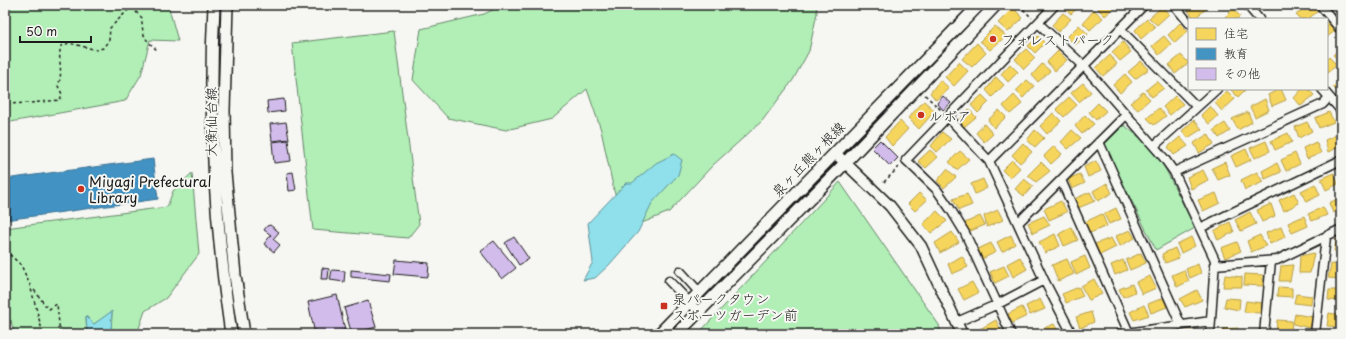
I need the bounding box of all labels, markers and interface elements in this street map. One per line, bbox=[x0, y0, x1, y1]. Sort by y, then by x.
scale bar bbox=[20, 18, 91, 44]
legend bbox=[1188, 18, 1328, 90]
text: 50 m bbox=[26, 22, 57, 40]
text: 住宅 bbox=[1224, 24, 1248, 42]
place label: フォレストパーク bbox=[1001, 29, 1114, 50]
marker: フォレストパーク bbox=[988, 34, 998, 44]
text: 教育 bbox=[1224, 44, 1248, 62]
text: その他 bbox=[1224, 64, 1260, 82]
street label: 大衡仙台線 bbox=[200, 87, 221, 157]
place label: ルボア bbox=[929, 105, 971, 126]
marker: ルボア bbox=[916, 110, 926, 120]
street label: 泉ヶ丘熊ヶ根線 bbox=[766, 116, 850, 202]
place label: Miyagi Prefectural Library bbox=[89, 171, 212, 208]
marker: Miyagi Prefectural Library bbox=[76, 184, 86, 194]
place label: 泉パークタウン スポーツガーデン前 bbox=[672, 288, 798, 325]
marker: 泉パークタウン スポーツガーデン前 bbox=[659, 301, 669, 311]

